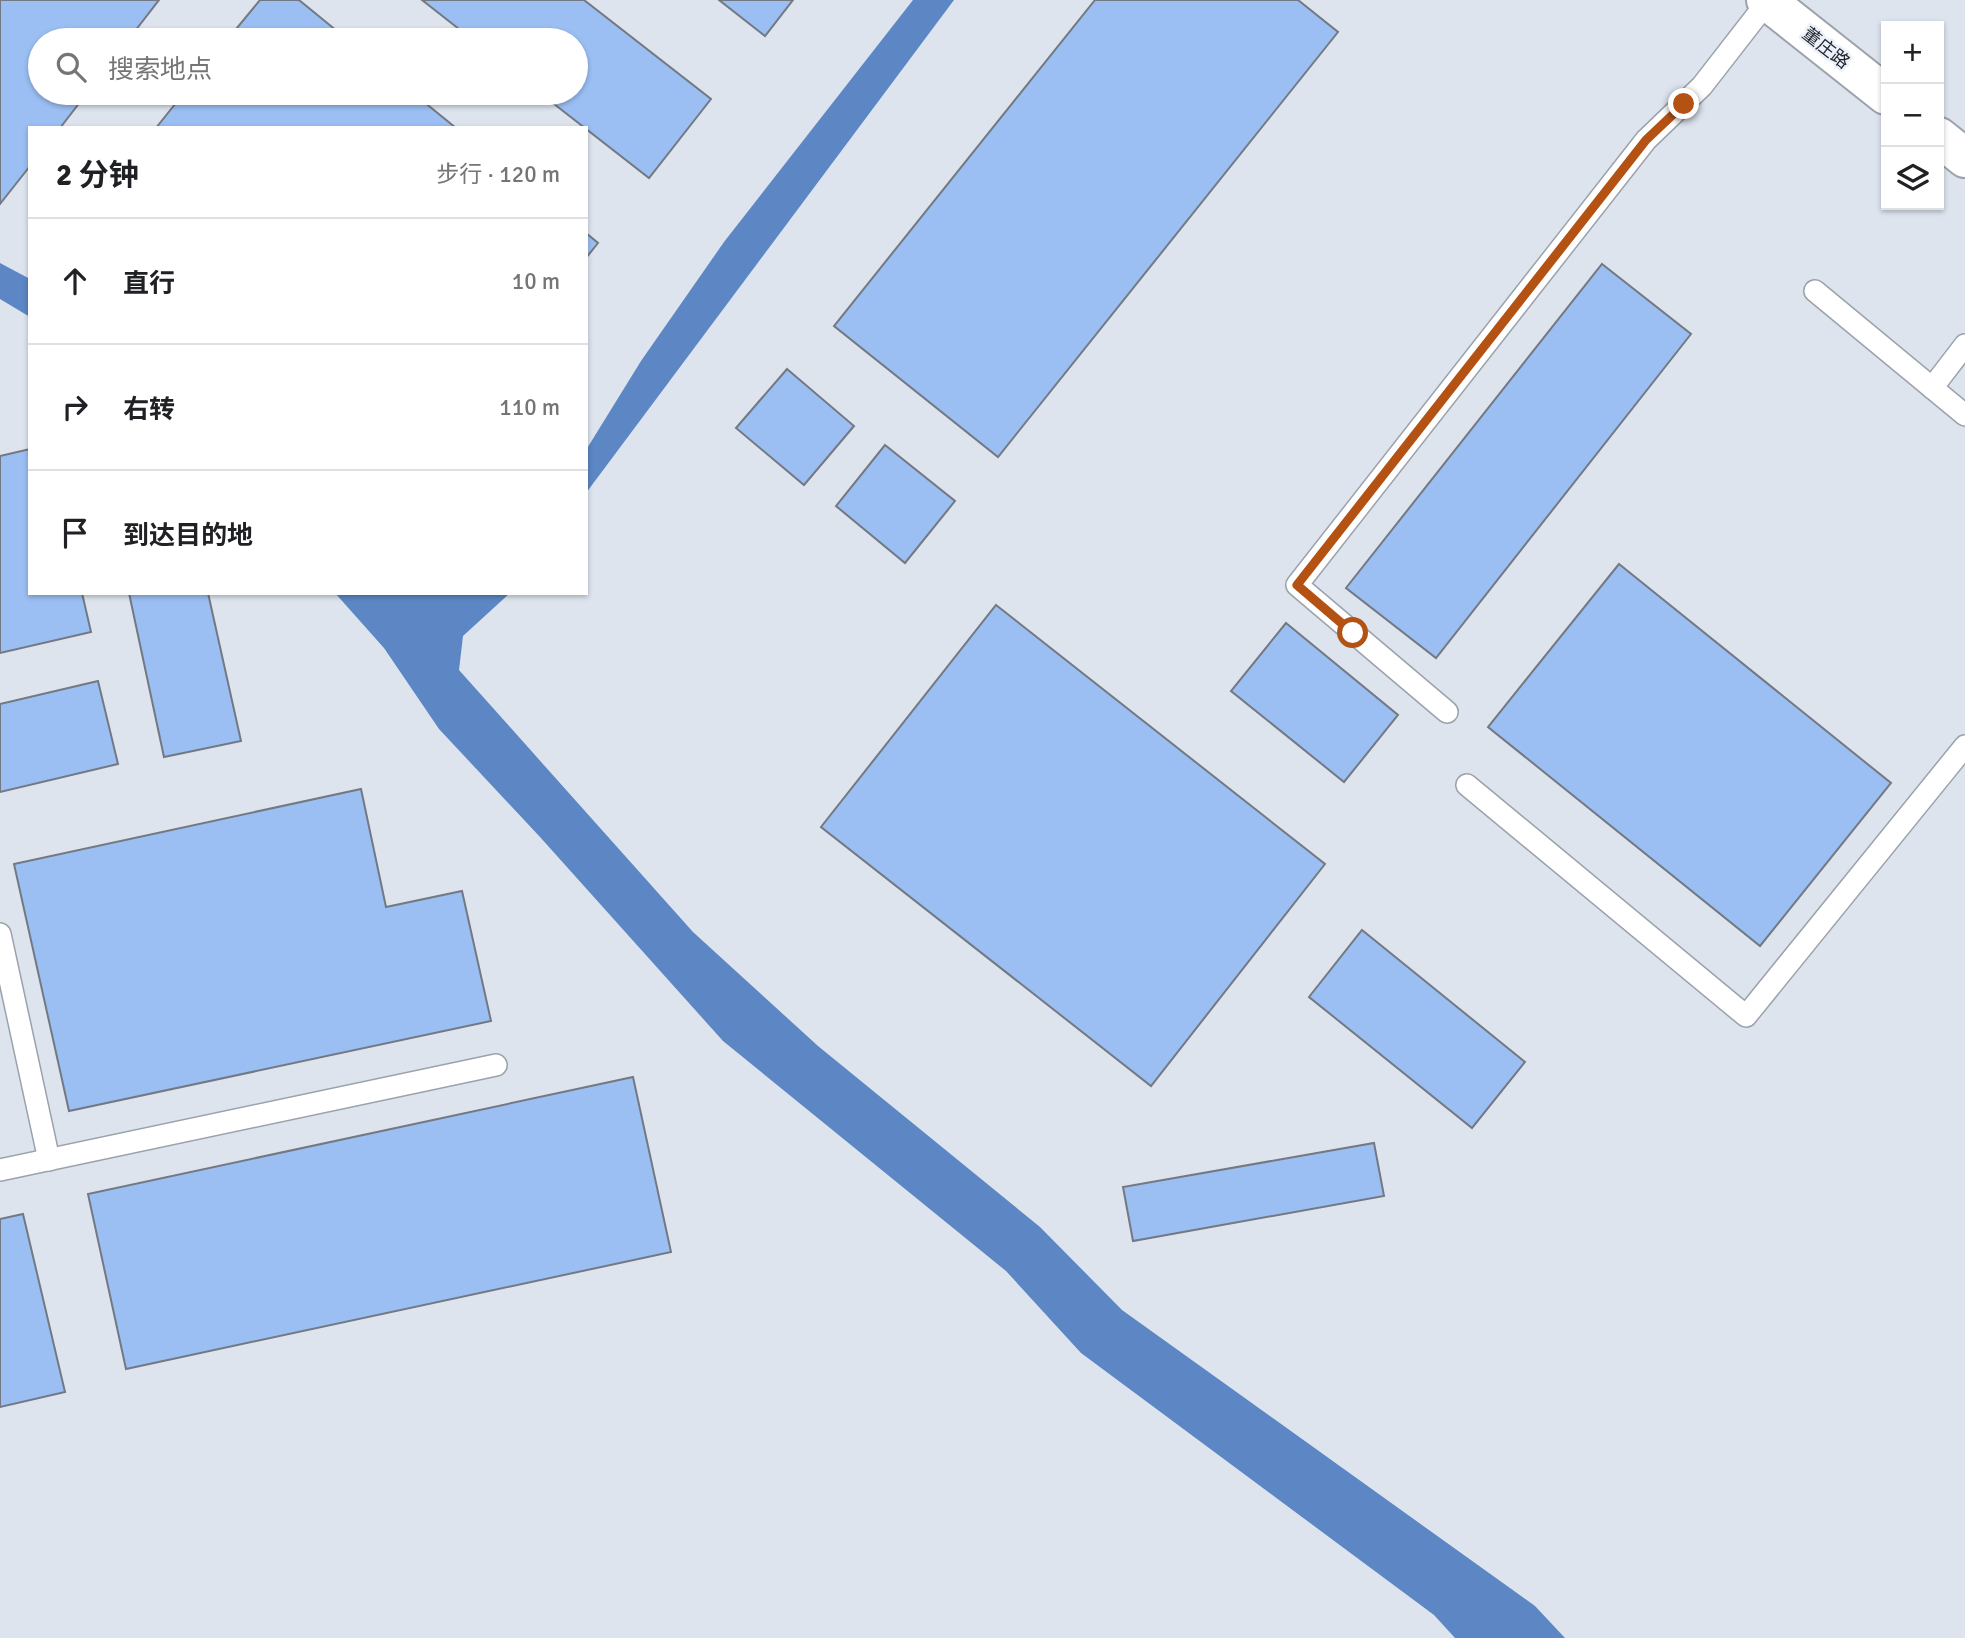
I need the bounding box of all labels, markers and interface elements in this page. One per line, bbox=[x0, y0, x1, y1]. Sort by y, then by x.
map controls bbox=[1881, 21, 1944, 210]
button: + bbox=[1881, 21, 1944, 84]
street label: 董庄路 bbox=[1798, 23, 1854, 73]
search box bbox=[28, 28, 588, 105]
icon: search bbox=[52, 48, 90, 86]
text: 搜索地点 bbox=[108, 54, 212, 86]
button: − bbox=[1881, 84, 1944, 147]
route end bbox=[1668, 88, 1699, 119]
button: layers bbox=[1881, 147, 1944, 210]
text: 2 分钟 bbox=[56, 157, 139, 194]
text: 步行 · 120 m bbox=[436, 160, 560, 189]
icon: ahead bbox=[56, 262, 94, 300]
text: 10 m bbox=[512, 267, 560, 296]
text: 直行 bbox=[123, 268, 175, 300]
icon: right bbox=[56, 388, 94, 426]
text: 110 m bbox=[499, 393, 560, 422]
text: 右转 bbox=[123, 394, 175, 426]
icon: arrive bbox=[56, 514, 94, 552]
text: 到达目的地 bbox=[123, 520, 253, 552]
route start bbox=[1337, 617, 1368, 648]

